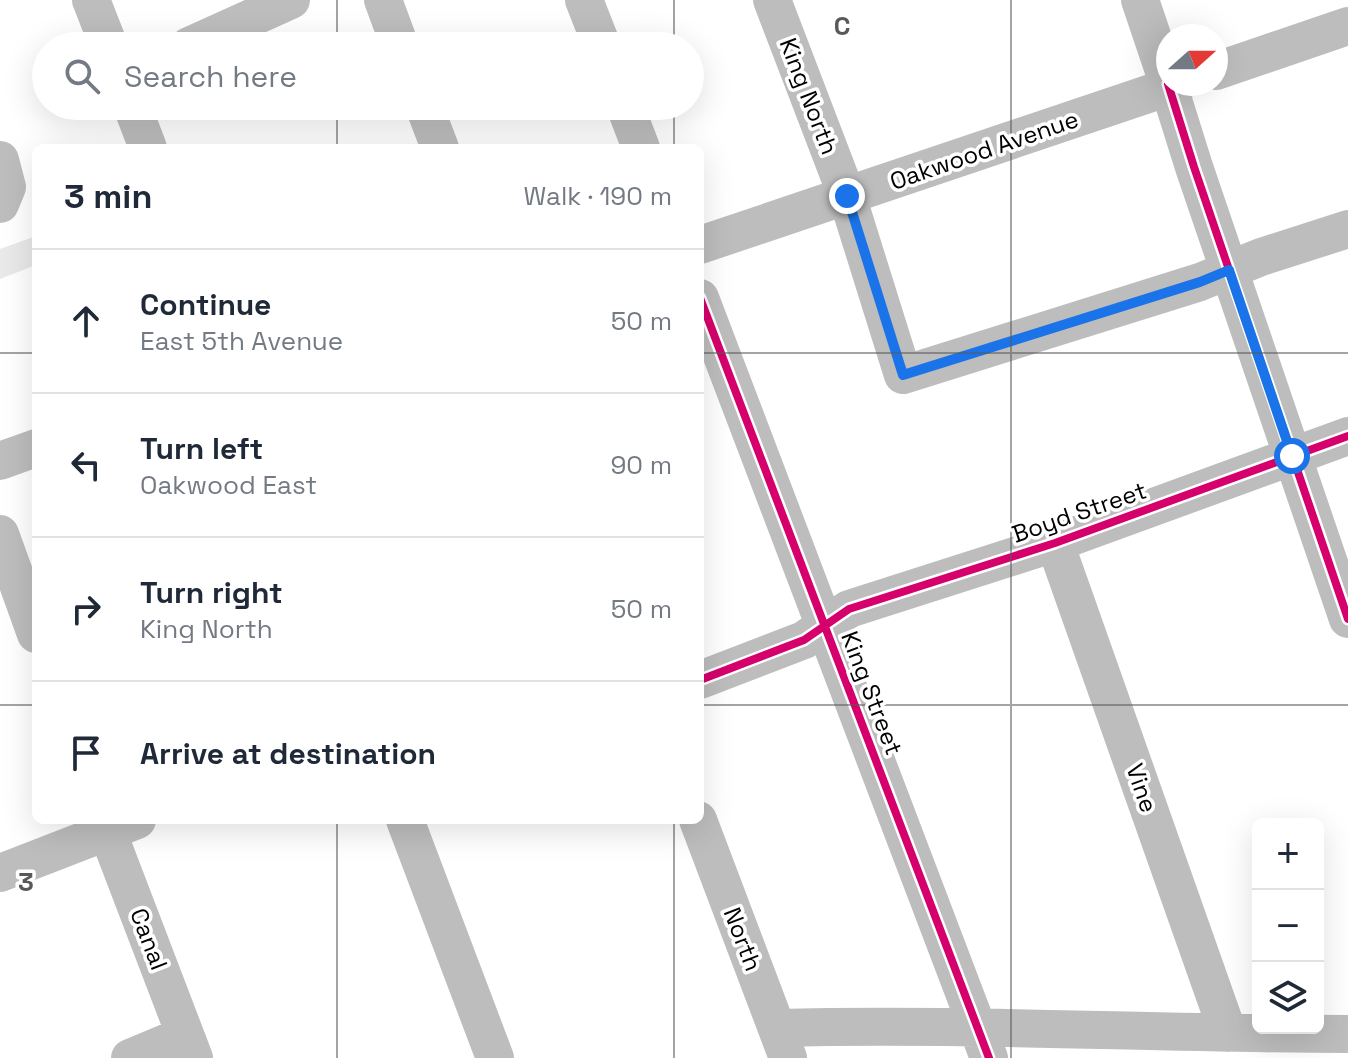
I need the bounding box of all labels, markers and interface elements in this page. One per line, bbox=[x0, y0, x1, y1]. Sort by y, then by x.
text: C bbox=[834, 9, 850, 43]
north arrow bbox=[1156, 24, 1228, 96]
search box bbox=[32, 32, 704, 120]
street label: King North bbox=[773, 33, 845, 159]
icon: search bbox=[60, 54, 104, 98]
text: Search here bbox=[124, 57, 297, 96]
street label: Oakwood Avenue bbox=[886, 103, 1082, 197]
text: 3 min bbox=[64, 175, 152, 218]
route end bbox=[829, 178, 865, 214]
text: Walk · 190 m bbox=[523, 179, 672, 213]
text: Continue bbox=[140, 285, 271, 324]
icon: ahead bbox=[64, 299, 108, 343]
text: 50 m bbox=[611, 304, 672, 338]
text: East 5th Avenue bbox=[140, 324, 343, 358]
text: Turn left bbox=[140, 429, 263, 468]
route start bbox=[1274, 438, 1310, 474]
icon: left bbox=[64, 443, 108, 487]
text: 90 m bbox=[610, 448, 672, 482]
text: Oakwood East bbox=[140, 468, 317, 502]
street label: Boyd Street bbox=[1008, 474, 1150, 550]
text: Turn right bbox=[140, 573, 283, 612]
icon: right bbox=[64, 587, 108, 631]
text: 50 m bbox=[611, 592, 672, 626]
text: King North bbox=[140, 612, 273, 646]
street label: King Street bbox=[834, 627, 910, 759]
icon: arrive bbox=[64, 731, 108, 775]
text: Arrive at destination bbox=[140, 734, 436, 773]
street label: Vine bbox=[1119, 759, 1165, 817]
map controls bbox=[1252, 818, 1324, 1034]
button: + bbox=[1252, 818, 1324, 890]
text: 3 bbox=[18, 865, 34, 899]
button: − bbox=[1252, 890, 1324, 962]
street label: North bbox=[717, 903, 769, 975]
street label: Canal bbox=[123, 904, 175, 974]
button: layers bbox=[1252, 962, 1324, 1034]

